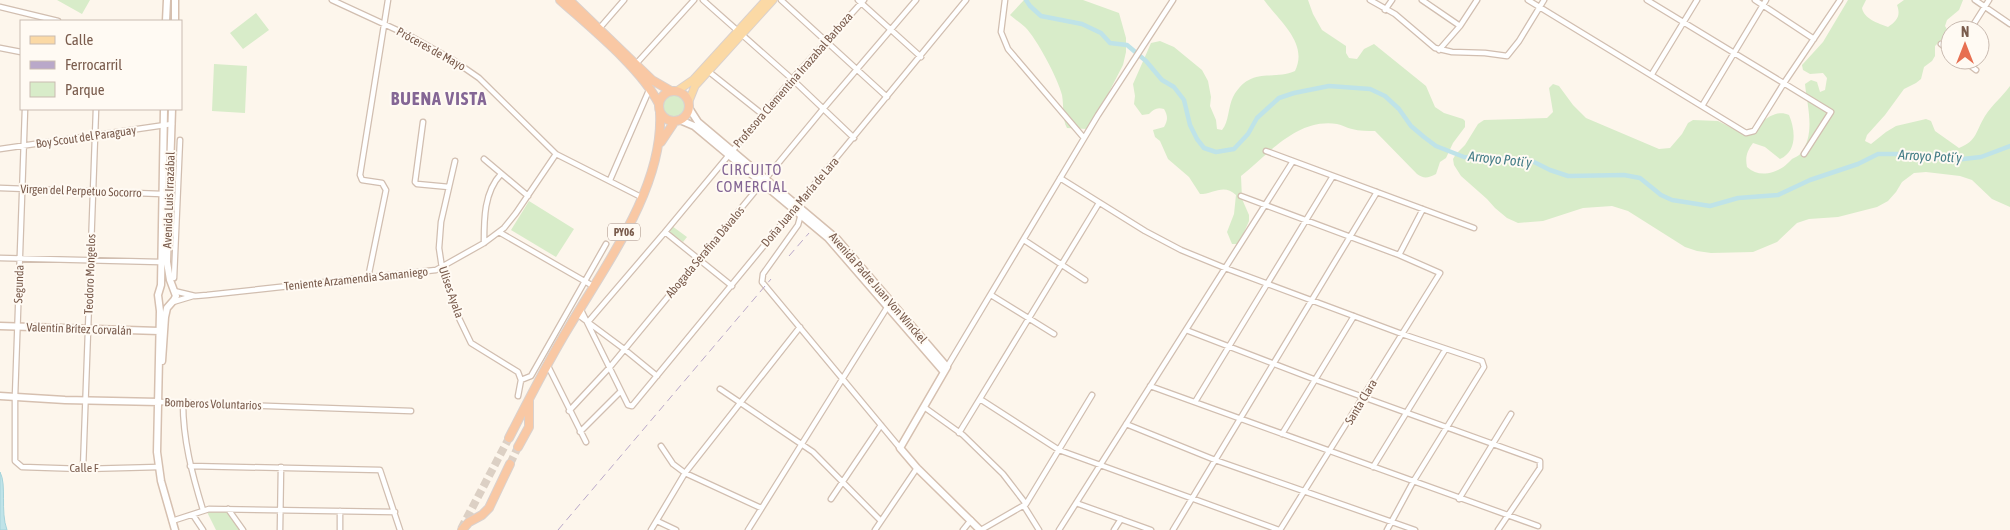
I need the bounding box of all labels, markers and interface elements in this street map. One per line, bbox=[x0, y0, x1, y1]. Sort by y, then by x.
street label: Profesora Clementina Irrazabal Barboza bbox=[730, 9, 856, 151]
legend bbox=[20, 20, 182, 110]
north arrow bbox=[1940, 20, 1990, 70]
street label: Próceres de Mayo bbox=[394, 24, 468, 74]
text: N bbox=[1961, 24, 1969, 40]
text: Calle bbox=[65, 31, 94, 48]
text: Ferrocarril bbox=[65, 56, 122, 73]
text: Parque bbox=[65, 81, 105, 98]
district label: BUENA VISTA bbox=[391, 88, 487, 109]
street label: Boy Scout del Paraguay bbox=[35, 123, 137, 151]
water label: Arroyo Poti´y bbox=[1897, 146, 1962, 166]
water label: Arroyo Poti´y bbox=[1467, 148, 1533, 170]
street label: Avenida Luis Irrazábal bbox=[160, 151, 178, 248]
street label: Doña Juana María de Lara bbox=[758, 154, 842, 250]
district label: CIRCUITO COMERCIAL bbox=[716, 161, 788, 195]
street label: Virgen del Perpetuo Socorro bbox=[20, 182, 142, 200]
street label: Abogada Serafina Dávalos bbox=[663, 204, 747, 300]
road number: PY06 bbox=[608, 223, 640, 240]
street label: Avenida Padre Juan Von Winckel bbox=[826, 230, 930, 347]
street label: Teodoro Mongelos bbox=[82, 234, 98, 314]
street label: Segunda bbox=[11, 264, 27, 304]
street label: Teniente Arzamendia Samaniego bbox=[283, 264, 429, 294]
street label: Ulises Ayala bbox=[436, 264, 466, 320]
street label: Valentín Brítez Corvalán bbox=[26, 320, 132, 338]
street label: Santa Clara bbox=[1342, 377, 1380, 427]
street label: Bomberos Voluntarios bbox=[164, 395, 262, 413]
street label: Calle F bbox=[69, 461, 99, 475]

